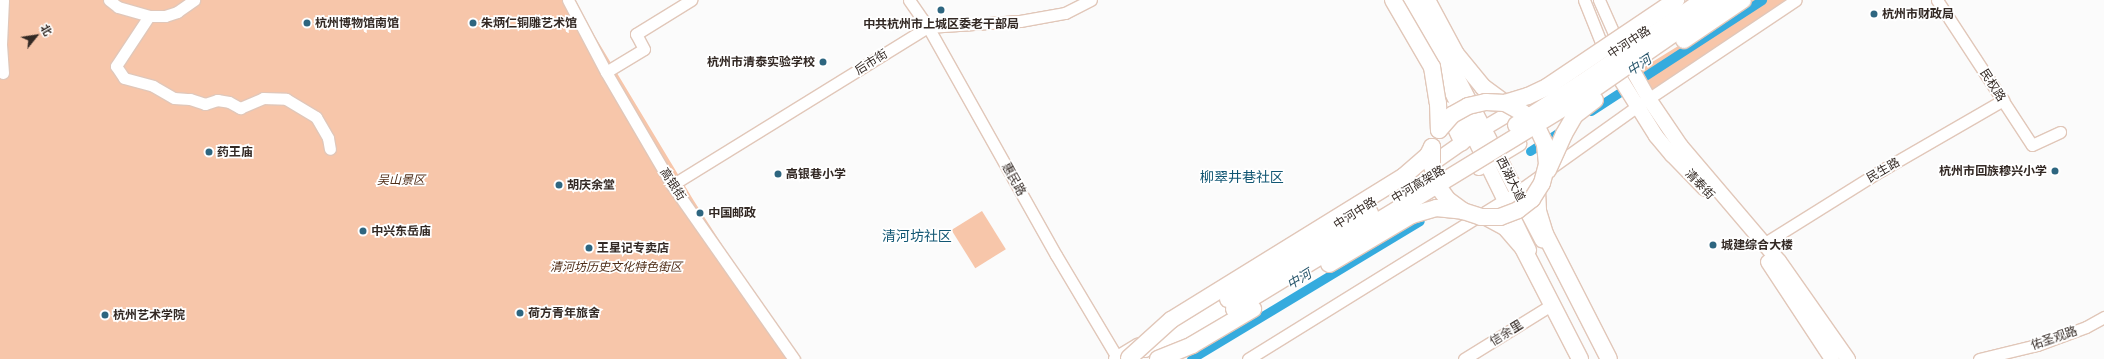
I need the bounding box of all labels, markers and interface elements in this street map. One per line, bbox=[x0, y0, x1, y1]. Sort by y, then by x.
marker: 中共杭州市上城区委老干部局 bbox=[936, 5, 946, 15]
place label: 杭州市财政局 bbox=[1882, 7, 1954, 21]
marker: 杭州市财政局 bbox=[1869, 9, 1879, 19]
north arrow bbox=[16, 16, 56, 56]
place label: 杭州博物馆南馆 bbox=[315, 16, 399, 30]
place label: 朱炳仁铜雕艺术馆 bbox=[481, 16, 577, 30]
place label: 中共杭州市上城区委老干部局 bbox=[863, 17, 1019, 31]
marker: 杭州博物馆南馆 bbox=[302, 18, 312, 28]
marker: 朱炳仁铜雕艺术馆 bbox=[468, 18, 478, 28]
text: 北 bbox=[38, 22, 55, 38]
street label: 中河中路 bbox=[1605, 23, 1653, 61]
street label: 后市街 bbox=[852, 46, 890, 78]
water label: 中河 bbox=[1624, 51, 1654, 79]
place label: 杭州市清泰实验学校 bbox=[707, 55, 815, 69]
marker: 杭州市清泰实验学校 bbox=[818, 57, 828, 67]
street label: 民权路 bbox=[1977, 66, 2009, 104]
place label: 药王庙 bbox=[217, 145, 253, 159]
marker: 药王庙 bbox=[204, 147, 214, 157]
street label: 西湖大道 bbox=[1494, 154, 1528, 204]
street label: 民生路 bbox=[1864, 155, 1902, 185]
street label: 惠民路 bbox=[999, 160, 1029, 198]
street label: 中河高架路 bbox=[1389, 162, 1447, 206]
place label: 杭州市回族穆兴小学 bbox=[1939, 164, 2047, 178]
street label: 高银街 bbox=[657, 165, 689, 203]
street label: 清泰街 bbox=[1682, 166, 1718, 202]
marker: 杭州市回族穆兴小学 bbox=[2050, 166, 2060, 176]
place label: 高银巷小学 bbox=[786, 167, 846, 181]
marker: 高银巷小学 bbox=[773, 169, 783, 179]
district label: 柳翠井巷社区 bbox=[1200, 169, 1284, 185]
park label: 吴山景区 bbox=[377, 173, 425, 187]
place label: 胡庆余堂 bbox=[567, 178, 615, 192]
marker: 胡庆余堂 bbox=[554, 180, 564, 190]
street label: 中河中路 bbox=[1331, 194, 1379, 232]
place label: 中国邮政 bbox=[708, 206, 756, 220]
marker: 中国邮政 bbox=[695, 208, 705, 218]
place label: 中兴东岳庙 bbox=[371, 224, 431, 238]
marker: 中兴东岳庙 bbox=[358, 226, 368, 236]
district label: 清河坊社区 bbox=[882, 228, 952, 244]
place label: 城建综合大楼 bbox=[1721, 238, 1793, 252]
marker: 城建综合大楼 bbox=[1708, 240, 1718, 250]
place label: 王星记专卖店 bbox=[597, 241, 669, 255]
marker: 王星记专卖店 bbox=[584, 243, 594, 253]
park label: 清河坊历史文化特色街区 bbox=[550, 260, 682, 274]
water label: 中河 bbox=[1284, 266, 1314, 292]
place label: 荷方青年旅舍 bbox=[528, 306, 600, 320]
place label: 杭州艺术学院 bbox=[113, 308, 185, 322]
marker: 荷方青年旅舍 bbox=[515, 308, 525, 318]
marker: 杭州艺术学院 bbox=[100, 310, 110, 320]
street label: 信余里 bbox=[1487, 317, 1525, 349]
street label: 佑圣观路 bbox=[2029, 323, 2079, 353]

